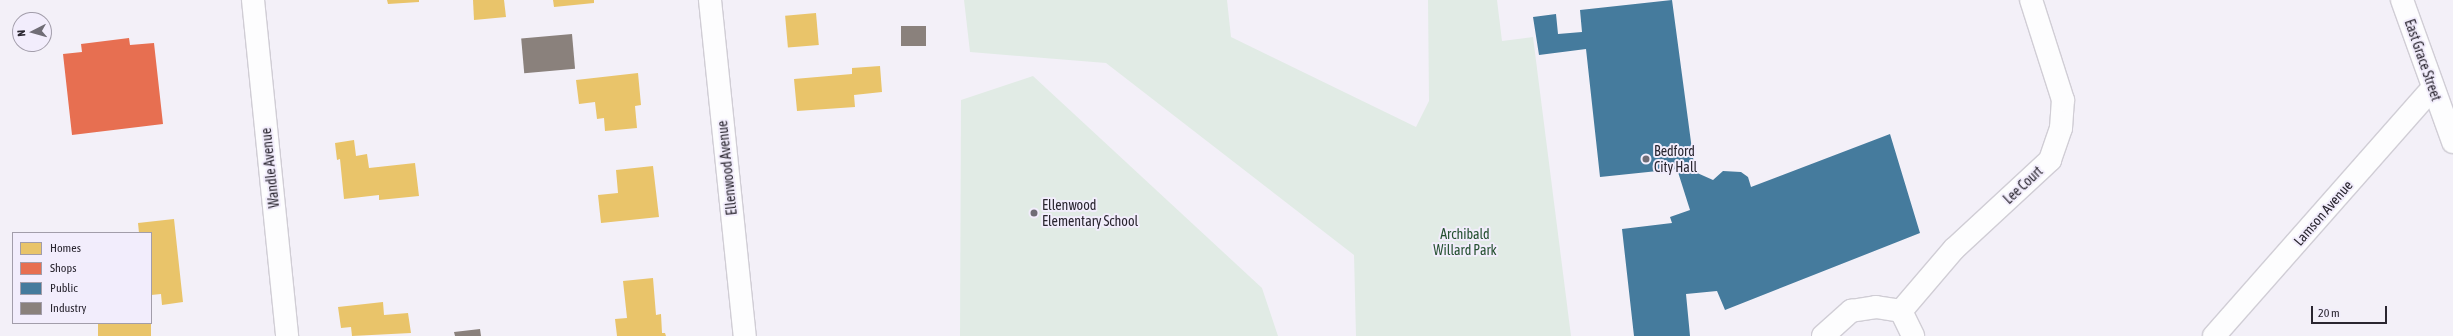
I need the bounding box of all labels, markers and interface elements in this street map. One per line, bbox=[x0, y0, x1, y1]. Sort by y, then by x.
north arrow bbox=[12, 12, 52, 52]
street label: East Grace Street bbox=[2401, 17, 2445, 103]
text: N bbox=[15, 29, 27, 37]
street label: Ellenwood Avenue bbox=[714, 120, 740, 216]
street label: Wandle Avenue bbox=[257, 127, 283, 209]
place label: Bedford City Hall bbox=[1654, 143, 1697, 176]
marker: Bedford City Hall bbox=[1641, 154, 1651, 164]
street label: Lee Court bbox=[2000, 163, 2046, 207]
street label: Lamson Avenue bbox=[2290, 177, 2356, 249]
place label: Ellenwood Elementary School bbox=[1042, 197, 1138, 230]
marker: Ellenwood Elementary School bbox=[1029, 208, 1039, 218]
park label: Archibald Willard Park bbox=[1433, 226, 1497, 258]
legend bbox=[12, 232, 152, 324]
text: Homes bbox=[50, 241, 81, 255]
text: Shops bbox=[50, 261, 76, 275]
text: Public bbox=[50, 281, 78, 295]
scale bar bbox=[2313, 298, 2389, 324]
text: Industry bbox=[50, 301, 87, 315]
text: 20 m bbox=[2318, 306, 2340, 320]

